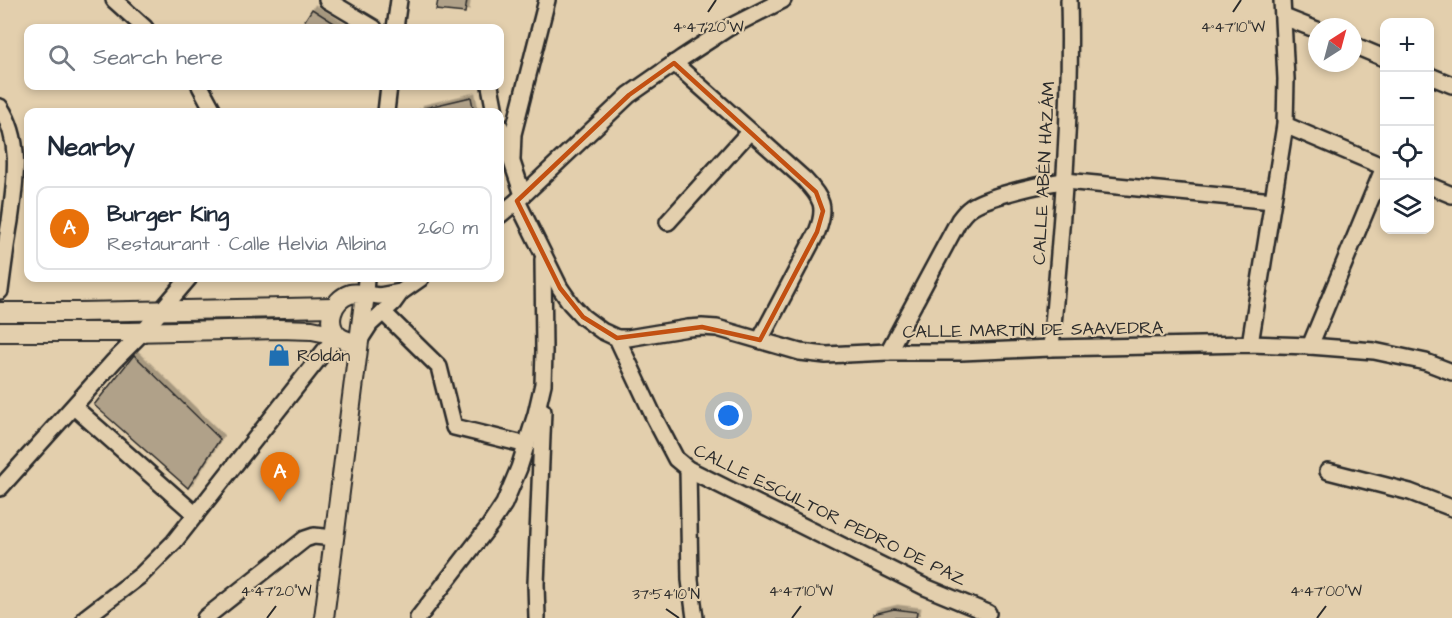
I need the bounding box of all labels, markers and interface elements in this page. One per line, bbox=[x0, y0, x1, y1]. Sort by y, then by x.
text: 4°47'20"W bbox=[672, 17, 744, 38]
text: 4°47'10"W bbox=[1201, 17, 1265, 38]
north arrow bbox=[1308, 18, 1362, 72]
map controls bbox=[1380, 18, 1434, 234]
button: + bbox=[1380, 18, 1434, 72]
search box bbox=[24, 24, 504, 90]
icon: search bbox=[45, 41, 78, 74]
text: Search here bbox=[93, 42, 223, 73]
button: − bbox=[1380, 72, 1434, 126]
street label: CALLE ABÉN HAZÁM bbox=[1027, 81, 1061, 265]
button: locate bbox=[1380, 126, 1434, 180]
text: Nearby bbox=[48, 129, 135, 165]
button: layers bbox=[1380, 180, 1434, 234]
text: Burger King bbox=[107, 199, 229, 230]
text: A bbox=[63, 214, 76, 242]
text: 260 m bbox=[418, 214, 478, 242]
text: Restaurant · Calle Helvia Albina bbox=[107, 230, 386, 258]
street label: CALLE MARTÍN DE SAAVEDRA bbox=[902, 315, 1164, 345]
shop icon: Roldán bbox=[266, 342, 292, 368]
place label: Roldán bbox=[297, 343, 350, 368]
your location bbox=[714, 401, 743, 430]
street label: CALLE ESCULTOR PEDRO DE PAZ bbox=[689, 438, 971, 592]
pin: A bbox=[260, 452, 300, 502]
text: 4°47'20"W bbox=[240, 581, 312, 602]
text: 4°47'10"W bbox=[769, 581, 833, 602]
text: 4°47'00"W bbox=[1290, 581, 1362, 602]
text: 37°54'10"N bbox=[632, 584, 700, 605]

